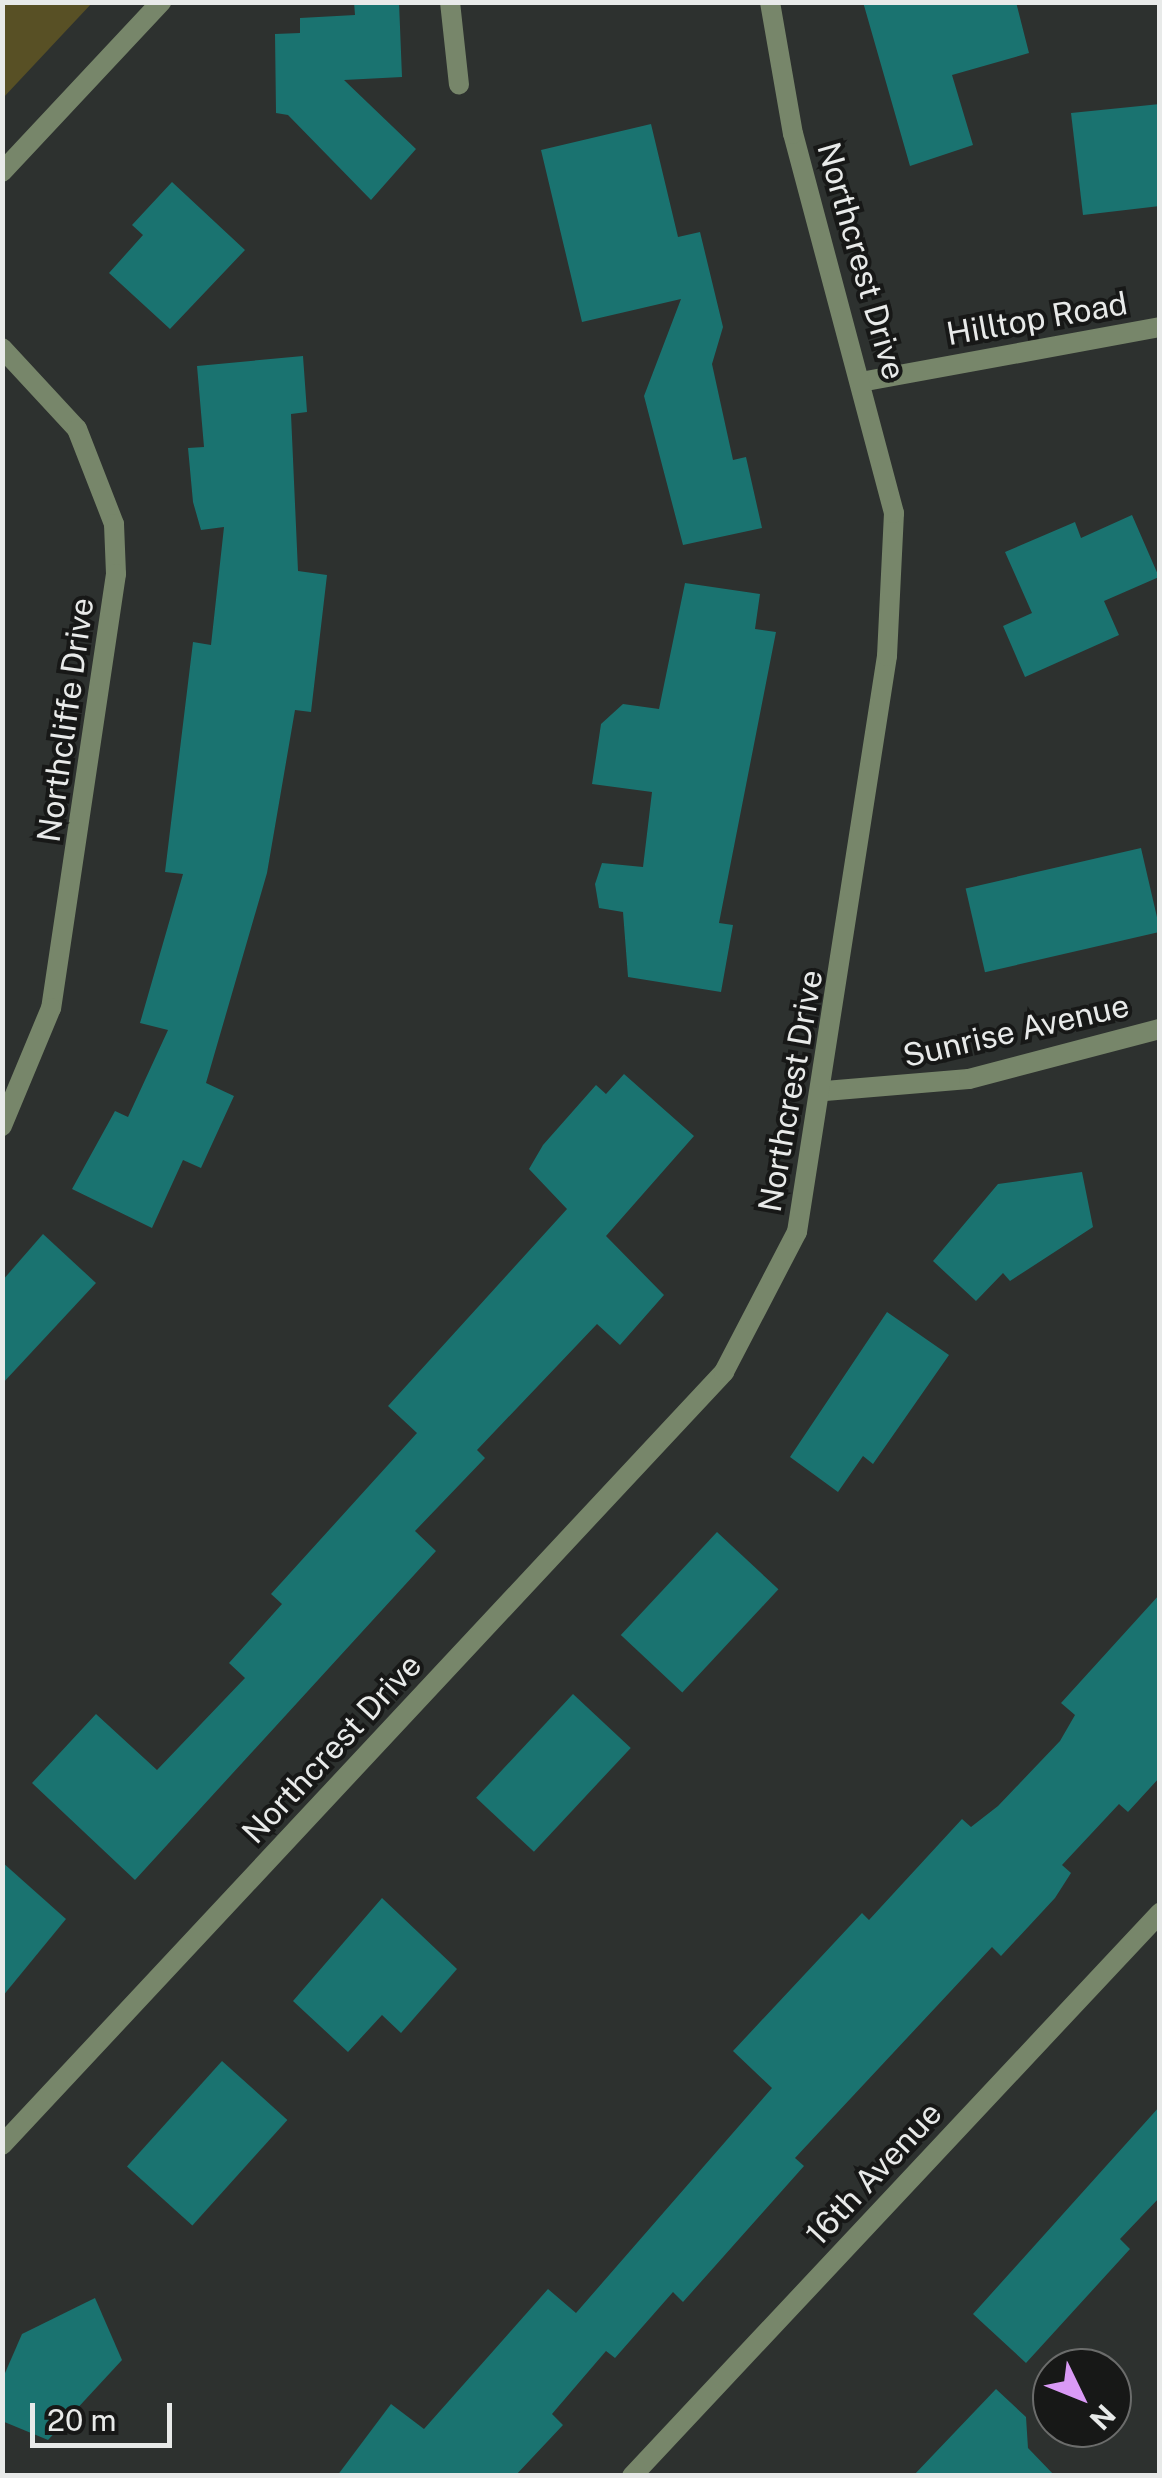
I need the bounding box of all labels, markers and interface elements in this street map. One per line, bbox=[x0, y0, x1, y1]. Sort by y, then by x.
street label: Northcrest Drive bbox=[809, 138, 913, 384]
street label: Hilltop Road bbox=[944, 284, 1130, 354]
street label: Northcliffe Drive bbox=[30, 595, 102, 845]
street label: Northcrest Drive bbox=[751, 967, 831, 1215]
street label: Sunrise Avenue bbox=[899, 986, 1133, 1076]
street label: Northcrest Drive bbox=[234, 1646, 430, 1852]
street label: 16th Avenue bbox=[798, 2095, 950, 2253]
north arrow bbox=[1032, 2348, 1132, 2448]
scale bar bbox=[35, 2383, 178, 2445]
text: N bbox=[1083, 2398, 1122, 2437]
text: 20 m bbox=[47, 2402, 116, 2438]

